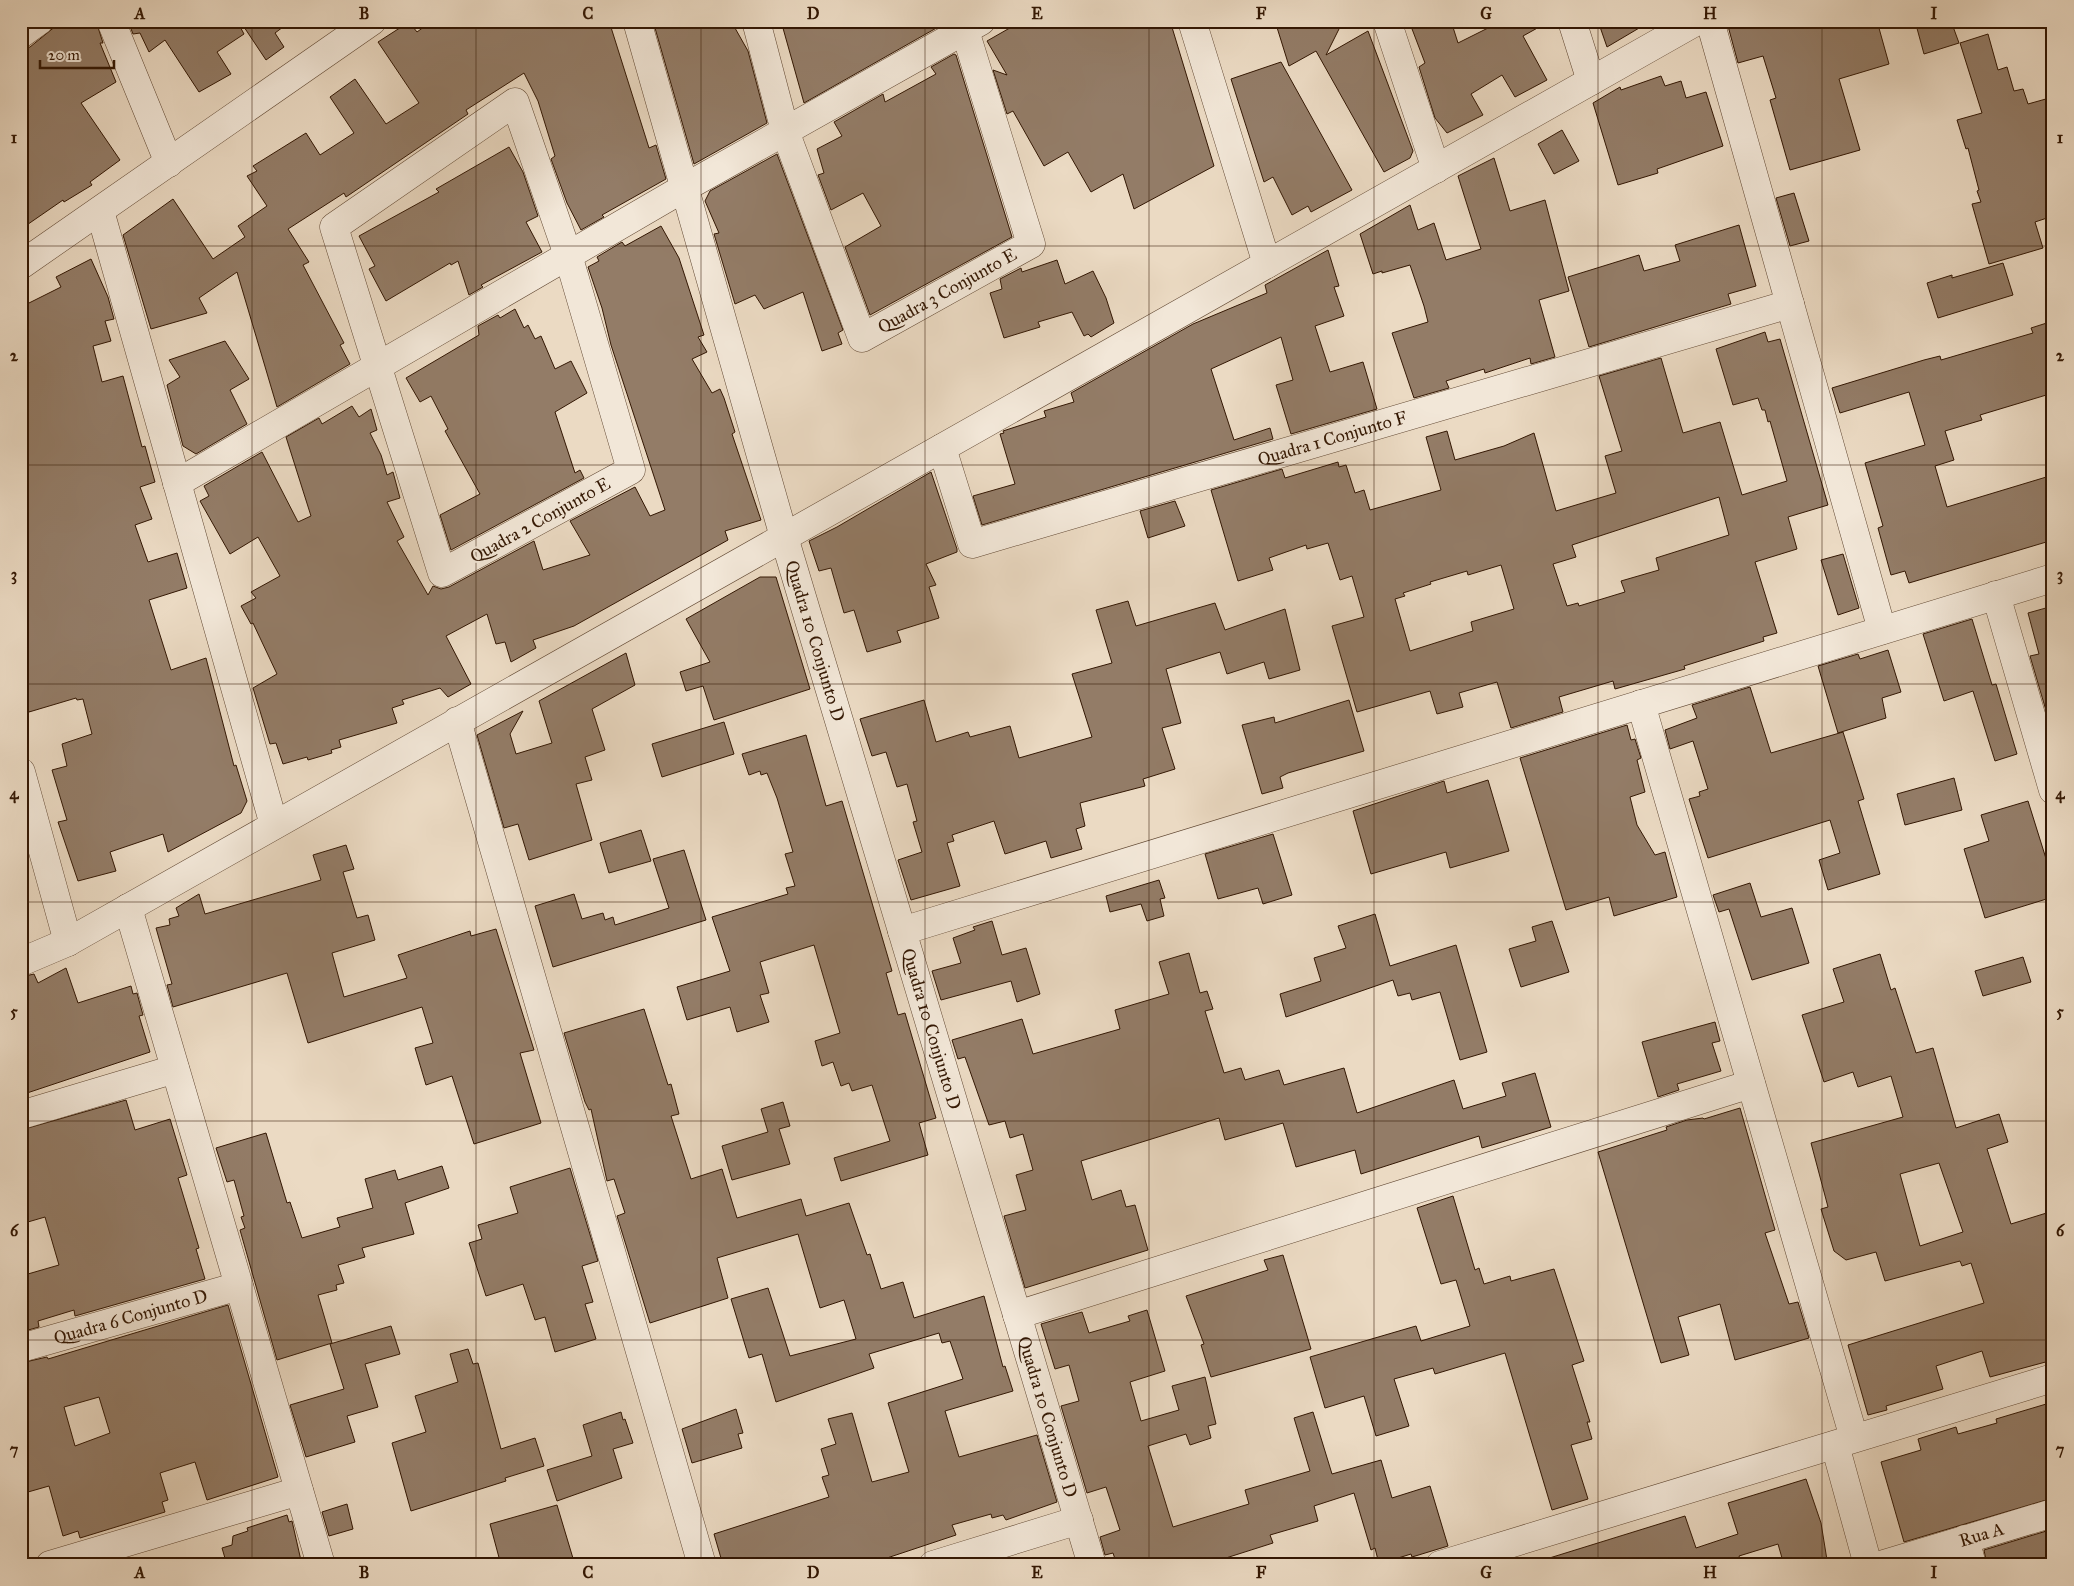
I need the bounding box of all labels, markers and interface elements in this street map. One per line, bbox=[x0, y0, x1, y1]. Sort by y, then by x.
text: A bbox=[134, 4, 146, 23]
text: B bbox=[359, 4, 369, 23]
text: C bbox=[583, 4, 594, 23]
text: D bbox=[807, 4, 820, 23]
text: E bbox=[1031, 4, 1043, 23]
text: F bbox=[1256, 4, 1267, 23]
text: G bbox=[1480, 4, 1492, 23]
text: H bbox=[1703, 4, 1717, 23]
text: I bbox=[1931, 4, 1938, 23]
scale bar bbox=[40, 38, 114, 70]
text: 20 m bbox=[48, 46, 80, 64]
text: 1 bbox=[11, 128, 18, 147]
text: 1 bbox=[2057, 128, 2064, 147]
street label: Quadra 3 Conjunto E bbox=[874, 243, 1021, 338]
text: 2 bbox=[10, 346, 19, 365]
text: 2 bbox=[2056, 346, 2065, 365]
street label: Quadra 1 Conjunto F bbox=[1255, 406, 1410, 471]
street label: Quadra 2 Conjunto E bbox=[466, 472, 614, 568]
street label: Quadra 10 Conjunto D bbox=[781, 558, 850, 724]
text: 3 bbox=[11, 565, 17, 585]
text: 3 bbox=[2057, 565, 2063, 585]
text: 4 bbox=[10, 784, 20, 804]
text: 4 bbox=[2056, 784, 2066, 804]
street label: Quadra 10 Conjunto D bbox=[897, 946, 966, 1112]
text: 5 bbox=[10, 1002, 18, 1021]
text: 5 bbox=[2056, 1002, 2064, 1021]
text: 6 bbox=[10, 1221, 19, 1240]
text: 6 bbox=[2056, 1221, 2065, 1240]
street label: Quadra 6 Conjunto D bbox=[51, 1284, 210, 1349]
street label: Quadra 10 Conjunto D bbox=[1013, 1334, 1082, 1500]
text: 7 bbox=[10, 1440, 19, 1459]
text: 7 bbox=[2056, 1440, 2065, 1459]
street label: Rua A bbox=[1956, 1517, 2007, 1552]
text: A bbox=[134, 1563, 146, 1582]
text: B bbox=[359, 1563, 369, 1582]
text: C bbox=[583, 1563, 594, 1582]
text: D bbox=[807, 1563, 820, 1582]
text: E bbox=[1031, 1563, 1043, 1582]
text: F bbox=[1256, 1563, 1267, 1582]
text: G bbox=[1480, 1563, 1492, 1582]
text: H bbox=[1703, 1563, 1717, 1582]
text: I bbox=[1931, 1563, 1938, 1582]

